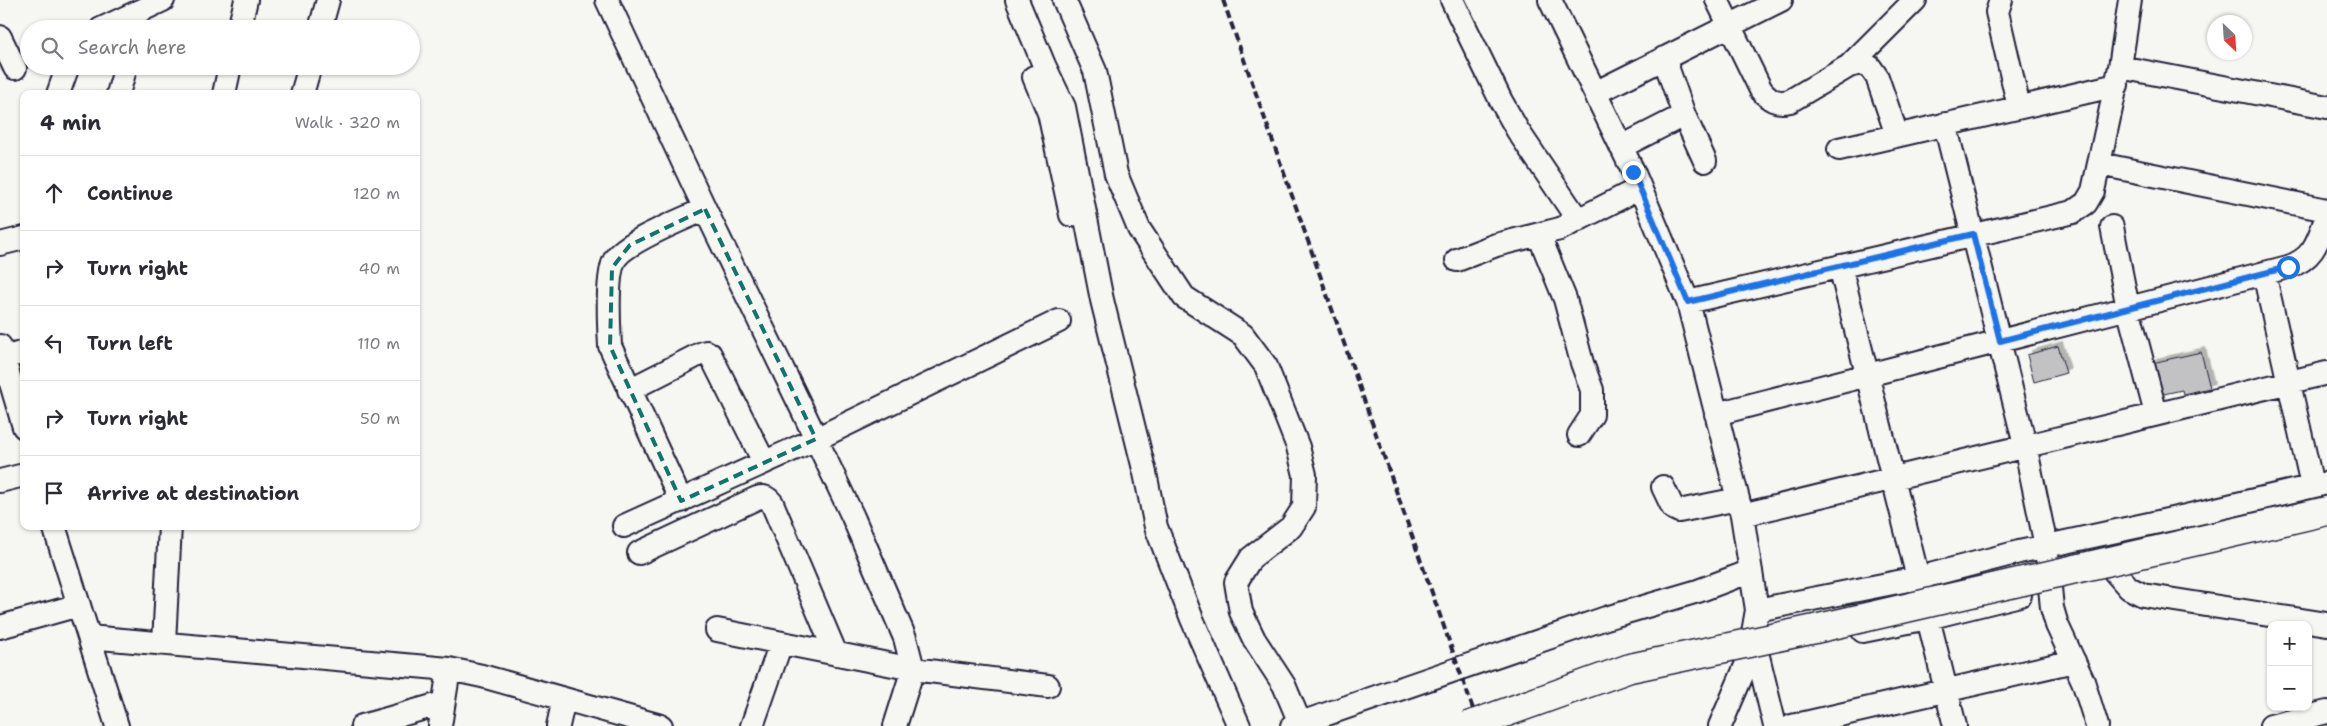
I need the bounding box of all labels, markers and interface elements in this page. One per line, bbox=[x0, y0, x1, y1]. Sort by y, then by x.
north arrow bbox=[2207, 15, 2252, 60]
search box bbox=[20, 20, 420, 75]
icon: search bbox=[38, 34, 66, 62]
text: Search here bbox=[78, 35, 187, 60]
text: 4 min bbox=[40, 109, 101, 137]
text: Walk · 320 m bbox=[295, 112, 400, 133]
route end bbox=[1622, 161, 1645, 184]
icon: ahead bbox=[40, 179, 68, 207]
text: Continue bbox=[87, 181, 173, 206]
text: 120 m bbox=[353, 183, 400, 204]
icon: right bbox=[40, 254, 68, 282]
text: Turn right bbox=[87, 256, 188, 281]
route start bbox=[2277, 256, 2300, 279]
text: 40 m bbox=[358, 258, 400, 279]
icon: left bbox=[40, 329, 68, 357]
text: Turn left bbox=[87, 331, 173, 356]
text: 110 m bbox=[357, 333, 400, 354]
icon: right bbox=[40, 404, 68, 432]
text: Turn right bbox=[87, 406, 188, 431]
text: 50 m bbox=[360, 408, 400, 429]
icon: arrive bbox=[40, 479, 68, 507]
text: Arrive at destination bbox=[87, 481, 299, 506]
map controls bbox=[2267, 621, 2312, 711]
button: + bbox=[2267, 621, 2312, 666]
button: − bbox=[2267, 666, 2312, 711]

